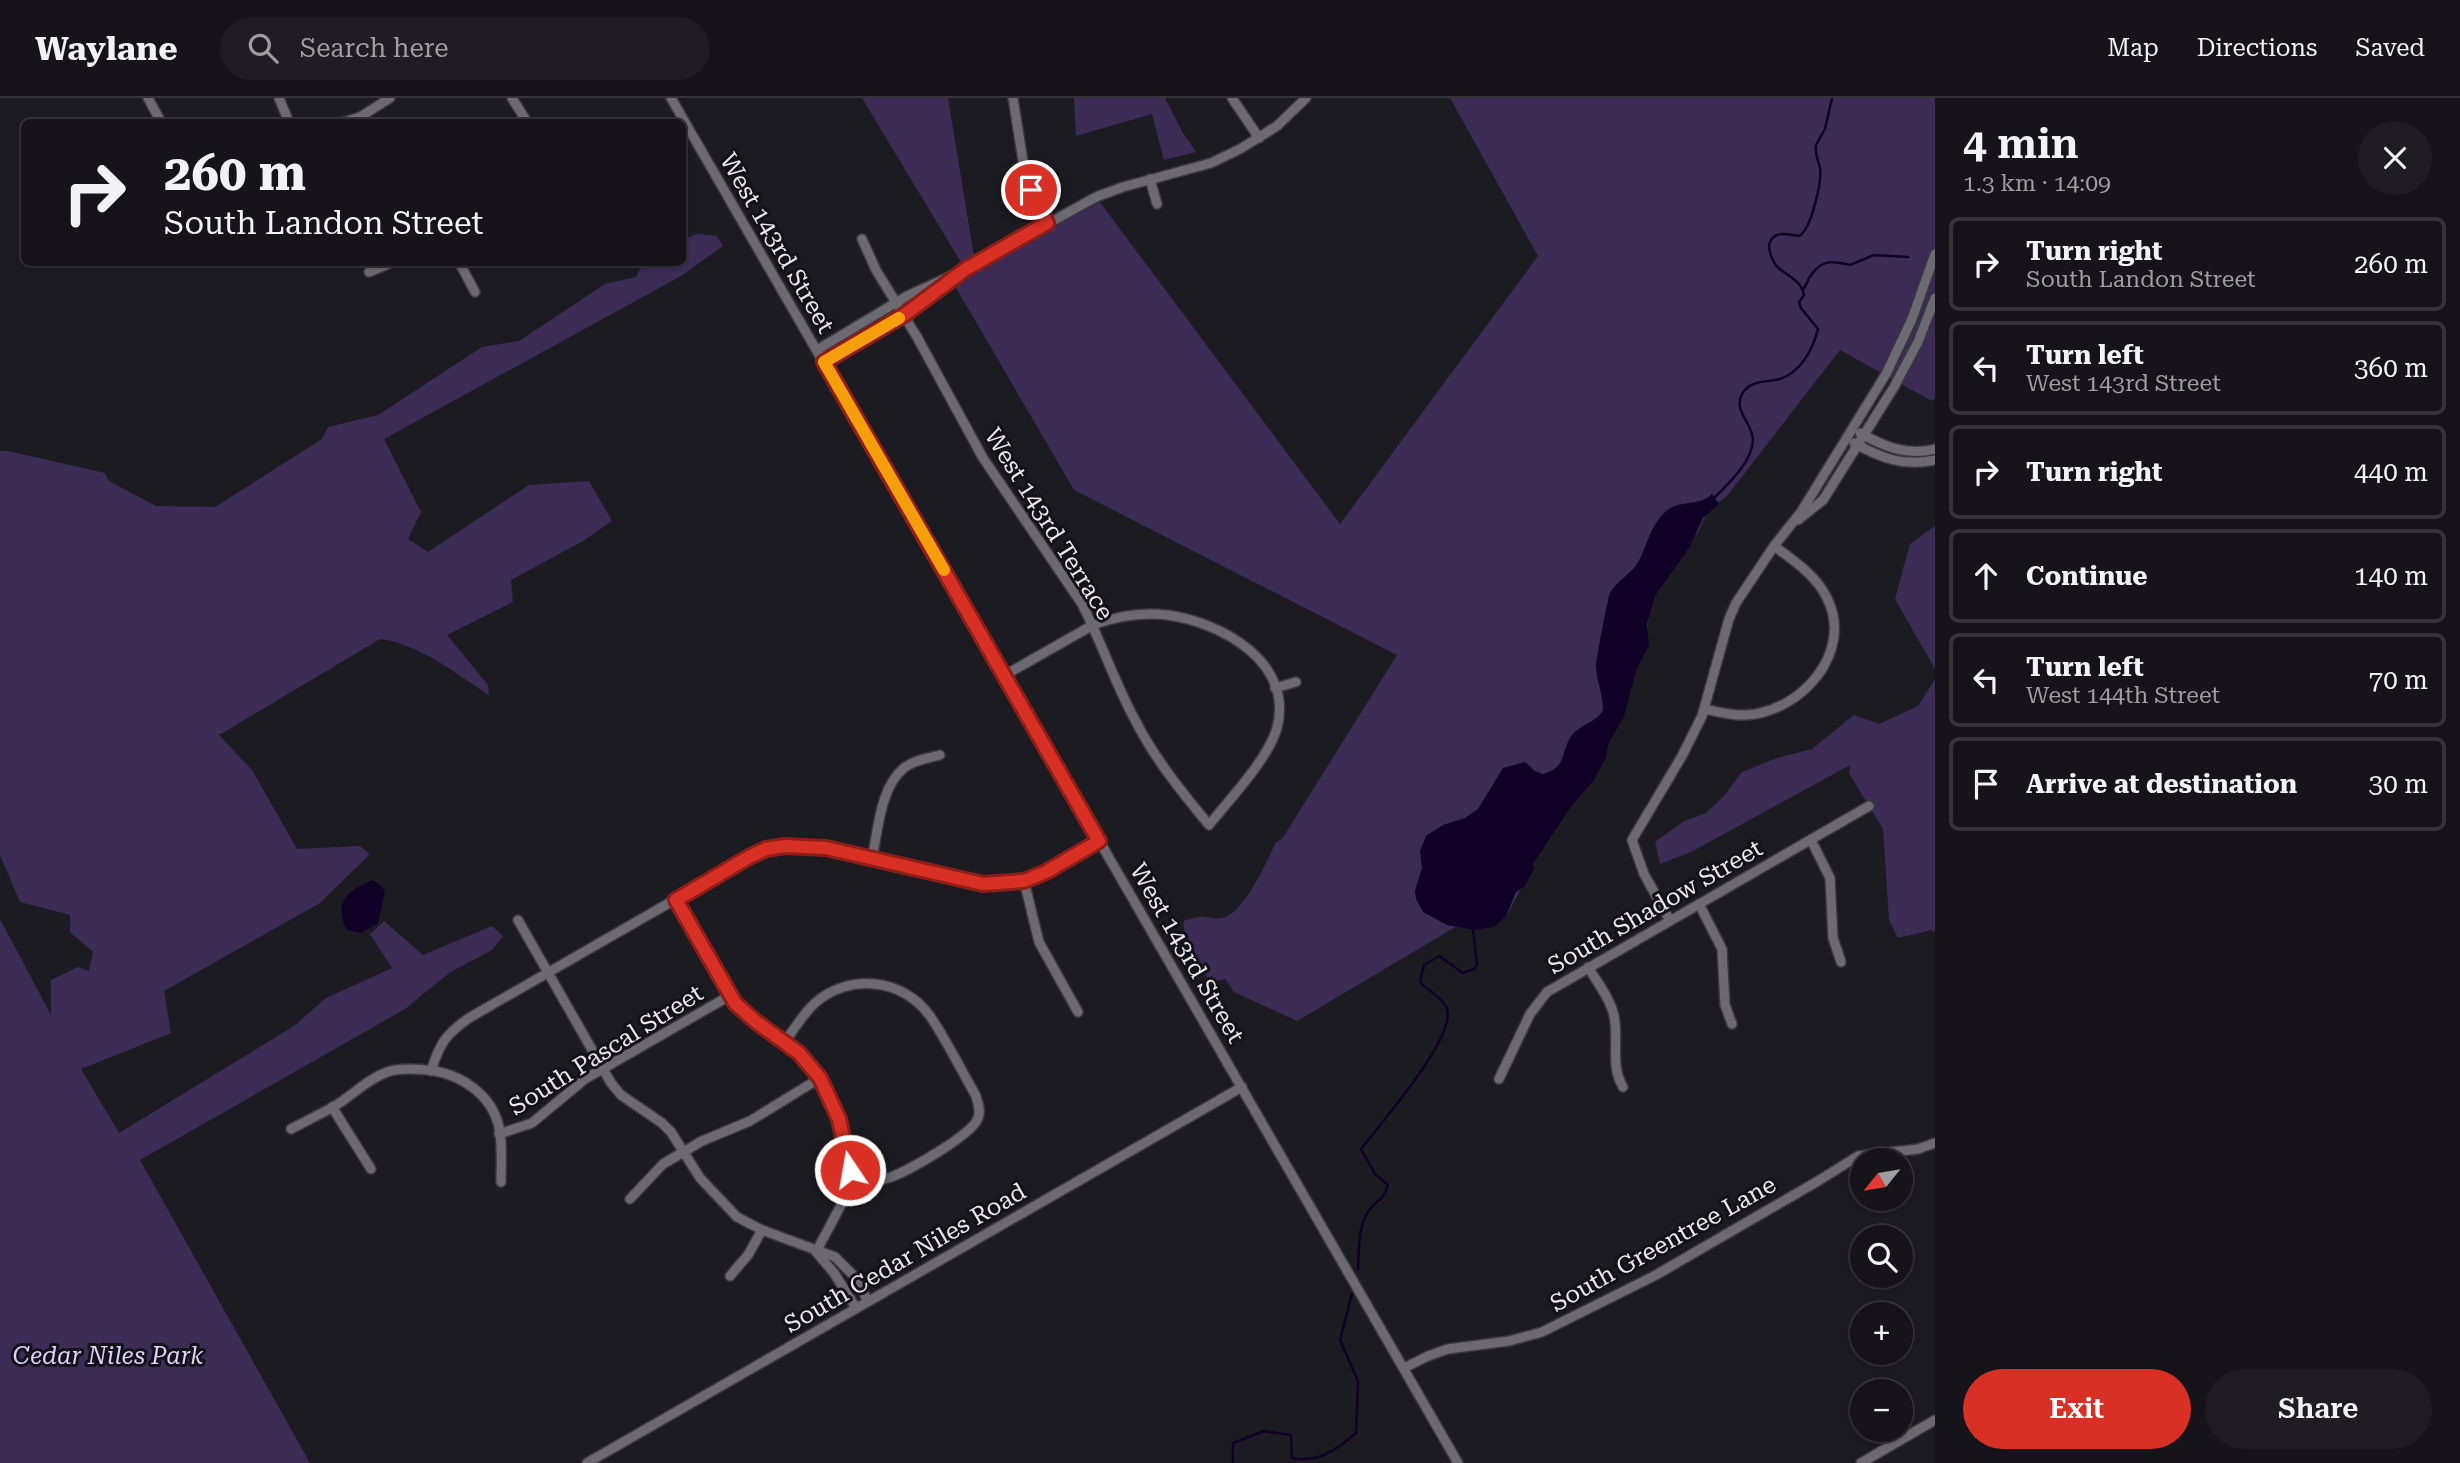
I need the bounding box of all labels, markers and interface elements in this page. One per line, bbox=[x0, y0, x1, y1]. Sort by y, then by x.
search box bbox=[220, 17, 710, 80]
text: Waylane bbox=[35, 29, 178, 68]
icon: search bbox=[244, 29, 282, 67]
text: Search here bbox=[300, 33, 449, 63]
text: Map bbox=[2107, 34, 2159, 62]
text: Directions bbox=[2197, 34, 2317, 62]
text: Saved bbox=[2355, 34, 2425, 62]
text: 4 min bbox=[1963, 119, 2079, 168]
button: close bbox=[2358, 121, 2432, 195]
text: 260 m bbox=[164, 145, 306, 202]
icon: right bbox=[49, 147, 140, 238]
street label: West 143rd Street bbox=[714, 148, 840, 338]
pin bbox=[1001, 160, 1061, 220]
text: 1.3 km · 14:09 bbox=[1963, 170, 2111, 197]
icon: arrive bbox=[1012, 171, 1050, 209]
text: South Landon Street bbox=[164, 204, 484, 242]
text: Turn right bbox=[2026, 236, 2162, 266]
icon: right bbox=[1967, 245, 2005, 283]
text: 260 m bbox=[2354, 249, 2428, 279]
text: South Landon Street bbox=[2026, 266, 2256, 293]
text: Turn left bbox=[2026, 340, 2144, 370]
icon: left bbox=[1967, 349, 2005, 387]
text: 360 m bbox=[2354, 353, 2428, 383]
text: West 143rd Street bbox=[2026, 370, 2221, 397]
street label: West 143rd Terrace bbox=[979, 423, 1119, 625]
icon: right bbox=[1967, 453, 2005, 491]
text: Turn right bbox=[2026, 457, 2162, 487]
text: 440 m bbox=[2354, 457, 2428, 487]
icon: ahead bbox=[1967, 557, 2005, 595]
text: Continue bbox=[2026, 561, 2148, 591]
text: 140 m bbox=[2354, 561, 2428, 591]
text: Turn left bbox=[2026, 652, 2144, 682]
icon: left bbox=[1967, 661, 2005, 699]
text: 70 m bbox=[2369, 665, 2428, 695]
text: West 144th Street bbox=[2026, 682, 2220, 709]
icon: arrive bbox=[1967, 765, 2005, 803]
text: Arrive at destination bbox=[2026, 769, 2297, 799]
text: 30 m bbox=[2369, 769, 2428, 799]
street label: South Shadow Street bbox=[1543, 834, 1767, 980]
street label: West 143rd Street bbox=[1124, 858, 1250, 1048]
street label: South Pascal Street bbox=[504, 979, 708, 1121]
position arrow bbox=[813, 1133, 887, 1207]
north arrow bbox=[1850, 1148, 1913, 1211]
map controls bbox=[1850, 1148, 1913, 1442]
street label: South Greentree Lane bbox=[1545, 1170, 1781, 1318]
street label: South Cedar Niles Road bbox=[779, 1177, 1031, 1339]
button: search bbox=[1850, 1225, 1913, 1288]
button: + bbox=[1850, 1302, 1913, 1365]
park label: Cedar Niles Park bbox=[13, 1342, 203, 1370]
button: Exit bbox=[1963, 1369, 2191, 1449]
button: Share bbox=[2205, 1369, 2432, 1449]
button: − bbox=[1850, 1379, 1913, 1442]

